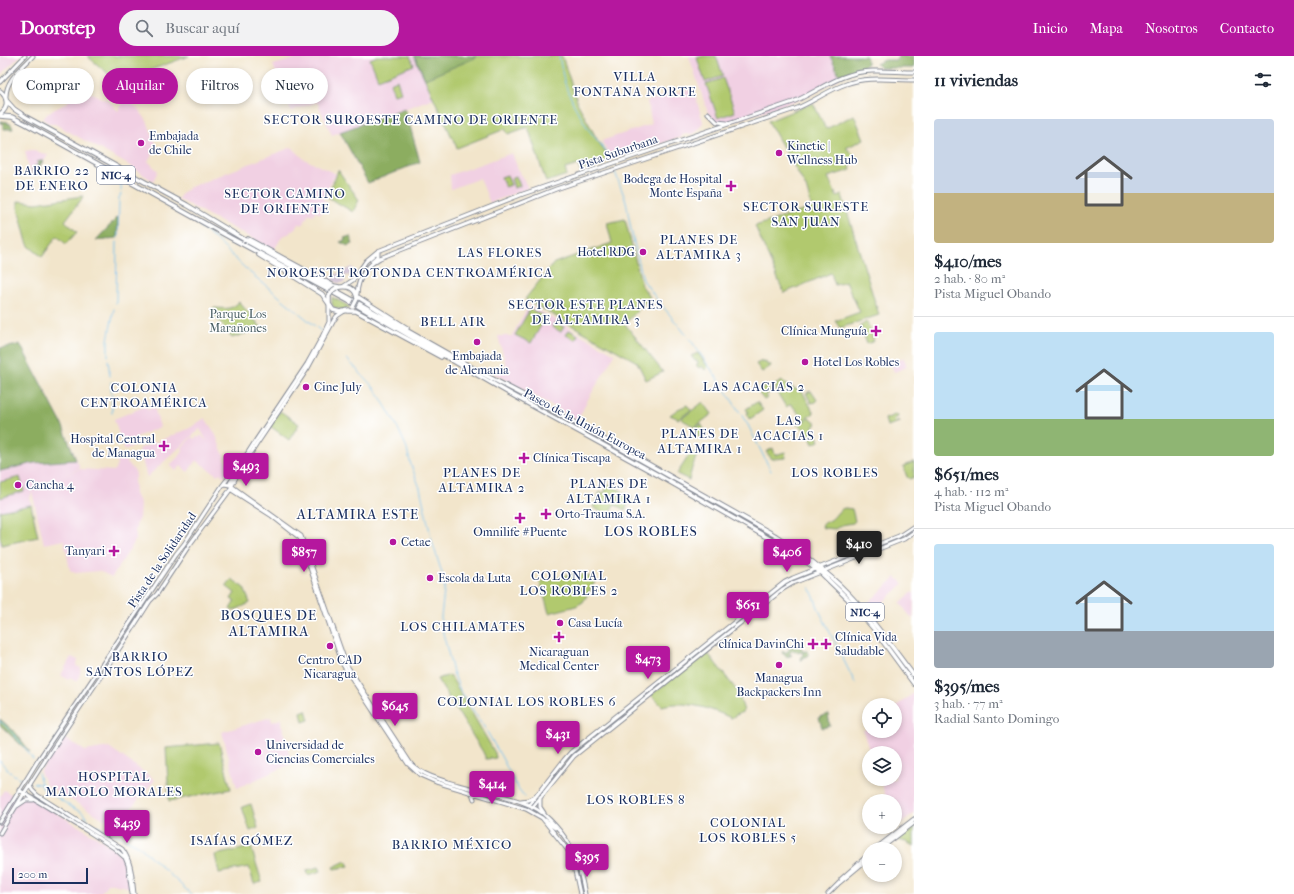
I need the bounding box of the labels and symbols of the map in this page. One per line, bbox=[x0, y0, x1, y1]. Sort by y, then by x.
district label: VILLA FONTANA NORTE bbox=[573, 69, 697, 99]
district label: SECTOR SUROESTE CAMINO DE ORIENTE bbox=[264, 112, 558, 127]
place label: Embajada de Chile bbox=[149, 129, 199, 157]
street label: Pista Suburbana bbox=[577, 132, 660, 172]
marker: Embajada de Chile bbox=[136, 138, 146, 148]
place label: Kinetic | Wellness Hub bbox=[786, 139, 857, 167]
marker: Kinetic | Wellness Hub bbox=[774, 148, 784, 158]
district label: BARRIO 22 DE ENERO bbox=[14, 163, 90, 193]
road number: NIC-4 bbox=[97, 166, 135, 184]
place label: Bodega de Hospital Monte España bbox=[623, 172, 723, 200]
marker: Bodega de Hospital Monte España bbox=[725, 180, 737, 192]
district label: SECTOR CAMINO DE ORIENTE bbox=[224, 186, 346, 216]
district label: SECTOR SURESTE SAN JUAN bbox=[743, 199, 869, 229]
district label: PLANES DE ALTAMIRA 3 bbox=[655, 232, 742, 262]
district label: LAS FLORES bbox=[457, 245, 543, 260]
place label: Hotel RDG bbox=[577, 245, 636, 259]
marker: Hotel RDG bbox=[638, 247, 648, 257]
district label: NOROESTE ROTONDA CENTROAMÉRICA bbox=[267, 265, 553, 280]
district label: SECTOR ESTE PLANES DE ALTAMIRA 3 bbox=[508, 297, 664, 327]
park label: Parque Los Marañones bbox=[209, 307, 267, 335]
district label: BELL AIR bbox=[420, 314, 486, 329]
place label: Clínica Munguía bbox=[781, 324, 867, 338]
marker: Clínica Munguía bbox=[870, 325, 882, 337]
marker: Embajada de Alemania bbox=[472, 337, 482, 347]
place label: Embajada de Alemania bbox=[445, 349, 509, 377]
place label: Hotel Los Robles bbox=[813, 355, 900, 369]
marker: Hotel Los Robles bbox=[800, 357, 810, 367]
district label: LAS ACACIAS 2 bbox=[703, 379, 805, 394]
district label: COLONIA CENTROAMÉRICA bbox=[80, 380, 208, 410]
place label: Cine July bbox=[314, 380, 362, 394]
marker: Cine July bbox=[301, 382, 311, 392]
street label: Paseo de la Unión Europea bbox=[521, 386, 649, 462]
district label: LAS ACACIAS 1 bbox=[753, 413, 824, 443]
district label: PLANES DE ALTAMIRA 1 bbox=[657, 426, 742, 456]
place label: Hospital Central de Managua bbox=[70, 432, 156, 460]
marker: Hospital Central de Managua bbox=[158, 440, 170, 452]
place label: Clínica Tiscapa bbox=[533, 451, 611, 465]
marker: Clínica Tiscapa bbox=[518, 452, 530, 464]
pin: $493 bbox=[222, 453, 270, 487]
district label: PLANES DE ALTAMIRA 2 bbox=[438, 465, 525, 495]
district label: LOS ROBLES bbox=[791, 465, 879, 480]
district label: PLANES DE ALTAMIRA 1 bbox=[566, 476, 651, 506]
place label: Cancha 4 bbox=[26, 478, 75, 492]
marker: Cancha 4 bbox=[13, 480, 23, 490]
district label: ALTAMIRA ESTE bbox=[296, 506, 419, 523]
place label: Orto-Trauma S.A. bbox=[555, 507, 645, 521]
marker: Orto-Trauma S.A. bbox=[540, 508, 552, 520]
street label: Pista de la Solidaridad bbox=[125, 509, 199, 610]
marker: Omnilife #Puente bbox=[514, 512, 526, 524]
district label: LOS ROBLES bbox=[604, 523, 698, 540]
place label: Omnilife #Puente bbox=[473, 525, 567, 539]
pin: $410 bbox=[835, 531, 883, 565]
place label: Cetae bbox=[401, 535, 431, 549]
marker: Cetae bbox=[388, 537, 398, 547]
pin: $857 bbox=[280, 539, 328, 573]
pin: $406 bbox=[763, 539, 811, 573]
place label: Tanyari bbox=[65, 544, 105, 558]
marker: Tanyari bbox=[108, 545, 120, 557]
district label: COLONIAL LOS ROBLES 2 bbox=[519, 568, 619, 598]
place label: Escola da Luta bbox=[438, 571, 511, 585]
marker: Escola da Luta bbox=[425, 573, 435, 583]
pin: $651 bbox=[724, 592, 772, 626]
road number: NIC-4 bbox=[846, 603, 884, 621]
district label: BOSQUES DE ALTAMIRA bbox=[221, 607, 317, 640]
place label: Casa Lucía bbox=[568, 616, 623, 630]
marker: Casa Lucía bbox=[555, 618, 565, 628]
district label: LOS CHILAMATES bbox=[400, 619, 526, 634]
place label: Clínica Vida Saludable bbox=[835, 630, 898, 658]
marker: Nicaraguan Medical Center bbox=[553, 631, 565, 643]
place label: clínica DavinChi bbox=[719, 637, 804, 651]
marker: clínica DavinChi bbox=[807, 638, 819, 650]
marker: Clínica Vida Saludable bbox=[820, 638, 832, 650]
marker: Centro CAD Nicaragua bbox=[325, 641, 335, 651]
place label: Nicaraguan Medical Center bbox=[519, 645, 600, 673]
pin: $473 bbox=[624, 646, 672, 680]
district label: BARRIO SANTOS LÓPEZ bbox=[86, 649, 194, 679]
place label: Centro CAD Nicaragua bbox=[298, 653, 362, 681]
marker: Managua Backpackers Inn bbox=[774, 660, 784, 670]
place label: Managua Backpackers Inn bbox=[737, 671, 821, 699]
pin: $645 bbox=[371, 693, 419, 727]
district label: COLONIAL LOS ROBLES 6 bbox=[437, 694, 617, 709]
pin: $431 bbox=[534, 721, 582, 755]
place label: Universidad de Ciencias Comerciales bbox=[266, 738, 375, 766]
marker: Universidad de Ciencias Comerciales bbox=[253, 747, 263, 757]
district label: HOSPITAL MANOLO MORALES bbox=[45, 769, 183, 799]
pin: $414 bbox=[468, 771, 516, 805]
district label: LOS ROBLES 8 bbox=[587, 792, 685, 807]
pin: $439 bbox=[103, 810, 151, 844]
district label: COLONIAL LOS ROBLES 5 bbox=[699, 815, 797, 845]
district label: ISAÍAS GÓMEZ bbox=[190, 833, 294, 848]
district label: BARRIO MÉXICO bbox=[392, 837, 512, 852]
pin: $395 bbox=[563, 844, 611, 878]
scale bar bbox=[12, 866, 88, 885]

